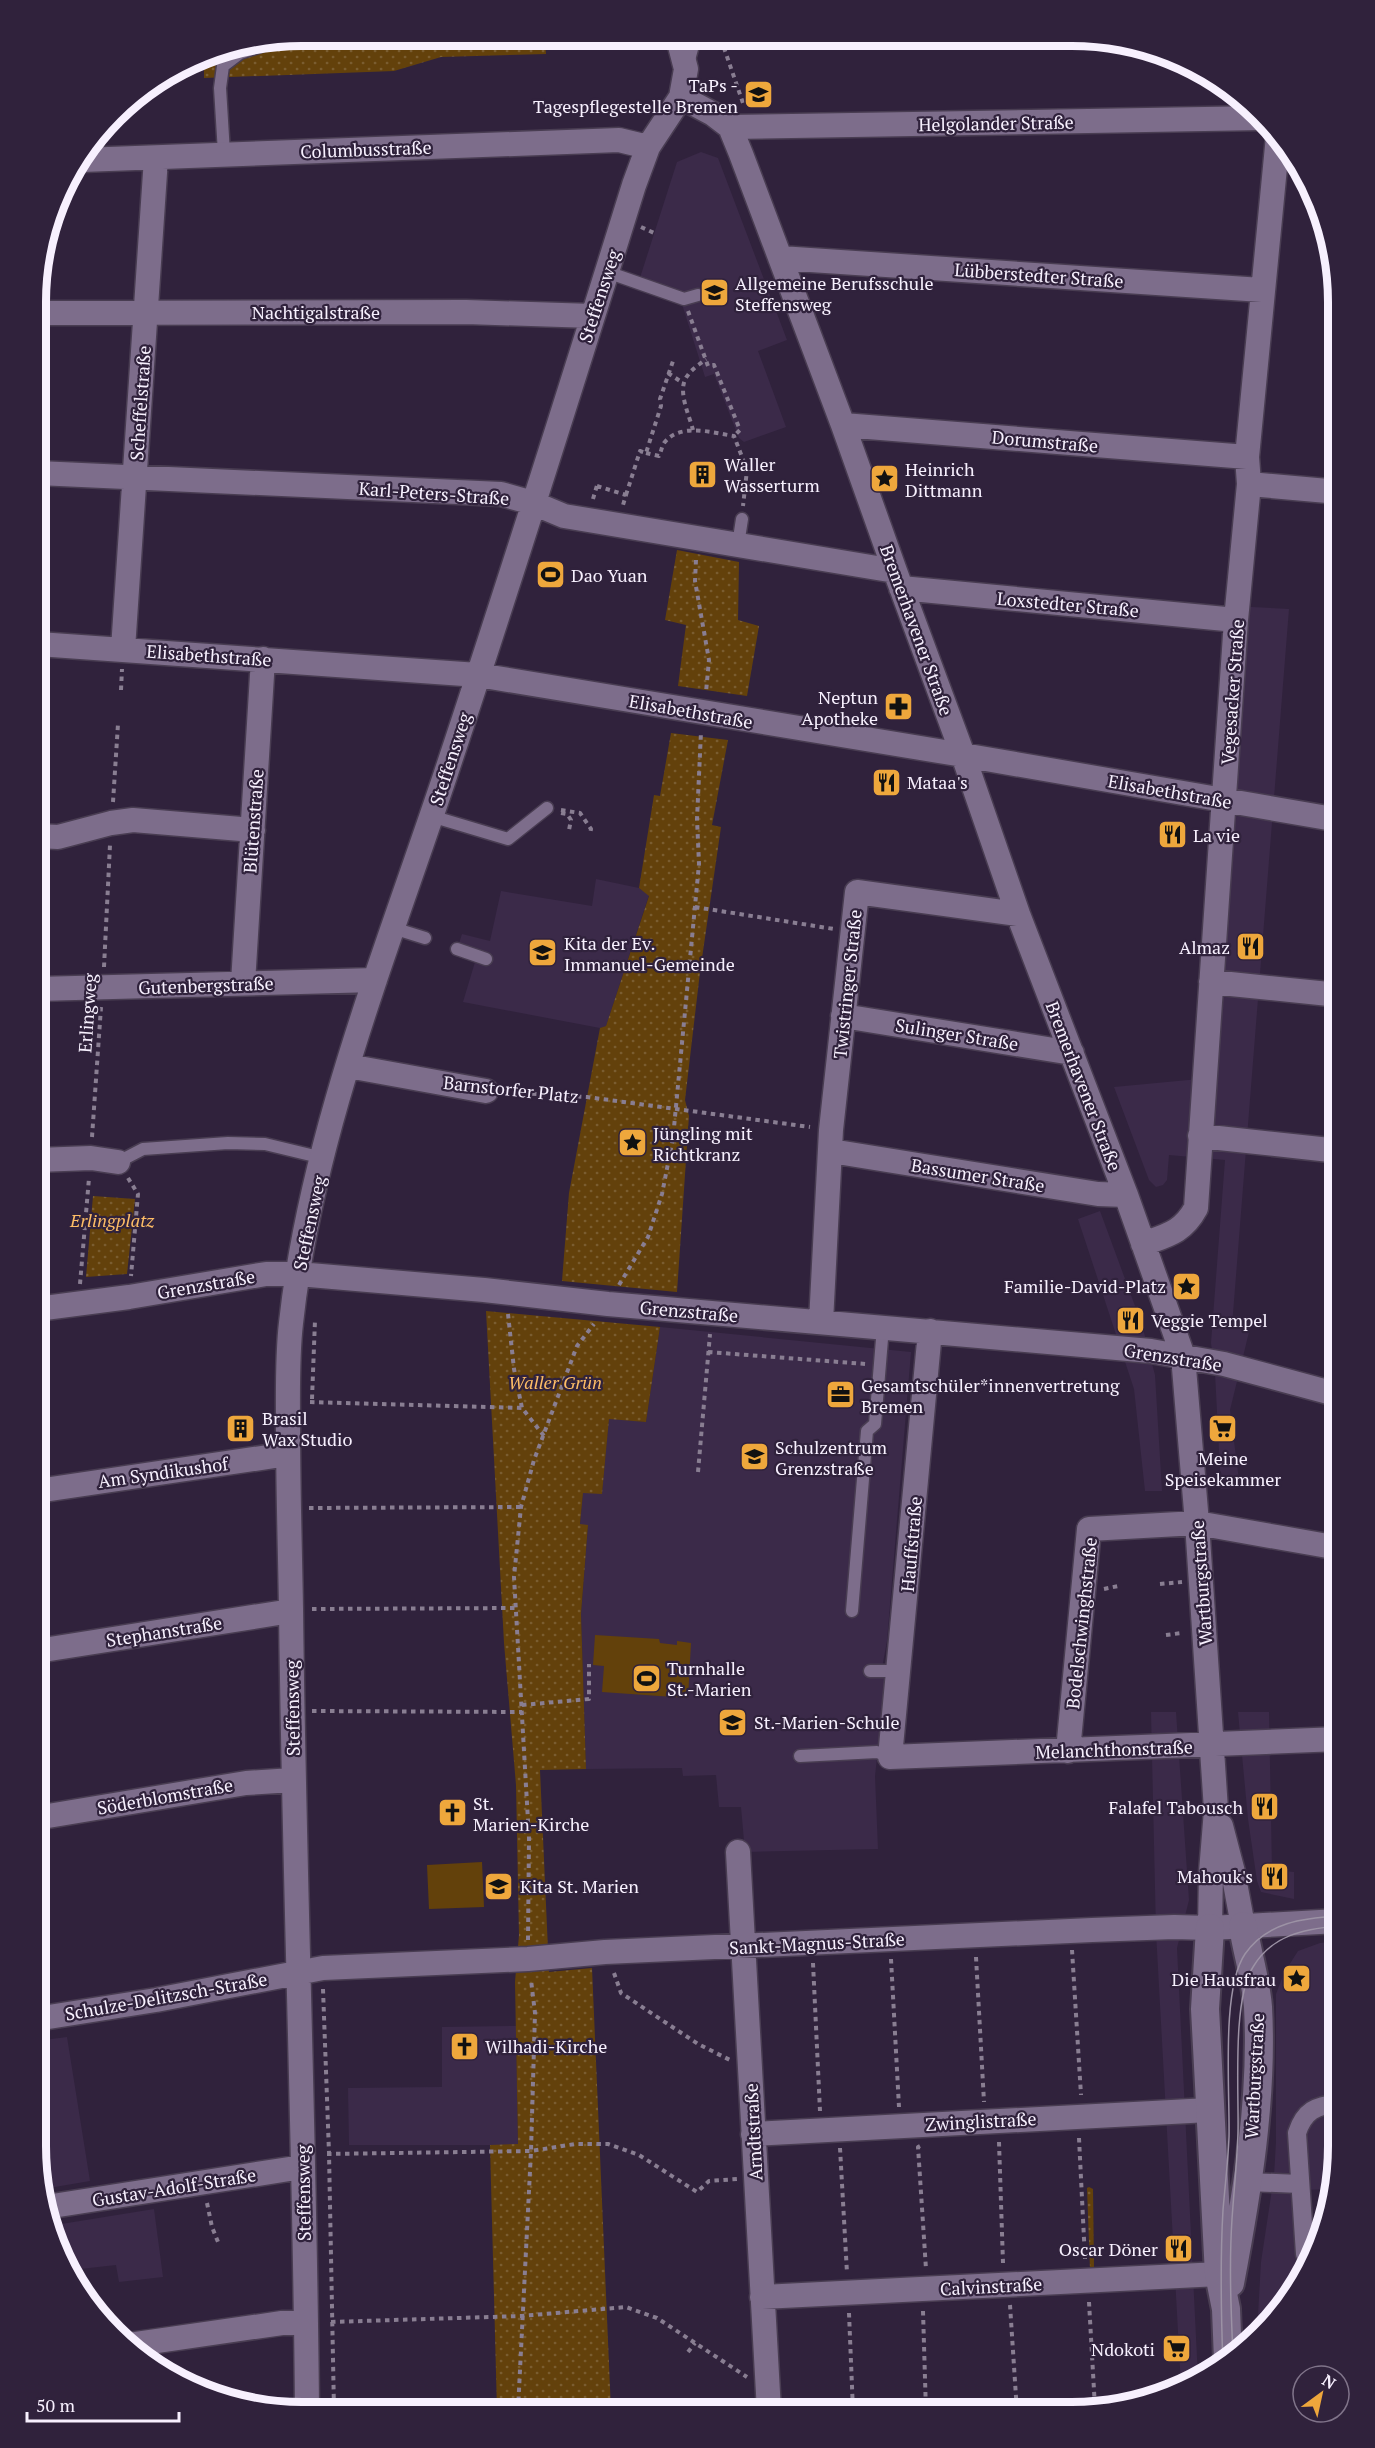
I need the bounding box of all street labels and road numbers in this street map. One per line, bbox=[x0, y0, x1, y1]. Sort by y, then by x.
street label: Helgolander Straße bbox=[918, 110, 1074, 136]
street label: Columbusstraße bbox=[300, 135, 432, 163]
street label: Steffensweg bbox=[573, 246, 625, 346]
street label: Lübberstedter Straße bbox=[954, 257, 1124, 293]
street label: Nachtigalstraße bbox=[252, 300, 380, 324]
street label: Scheffelstraße bbox=[124, 345, 156, 461]
street label: Dorumstraße bbox=[991, 424, 1099, 458]
street label: Karl-Peters-Straße bbox=[358, 476, 510, 510]
street label: Bremerhavener Straße bbox=[875, 541, 959, 719]
street label: Loxstedter Straße bbox=[996, 586, 1140, 622]
street label: Vegesacker Straße bbox=[1215, 618, 1249, 766]
street label: Elisabethstraße bbox=[146, 639, 272, 671]
street label: Elisabethstraße bbox=[627, 688, 755, 734]
street label: Steffensweg bbox=[424, 709, 476, 809]
street label: Blütenstraße bbox=[237, 768, 269, 874]
street label: Elisabethstraße bbox=[1106, 768, 1234, 814]
street label: Twistringer Straße bbox=[827, 908, 867, 1060]
street label: Gutenbergstraße bbox=[138, 971, 274, 999]
street label: Erlingweg bbox=[72, 972, 102, 1054]
street label: Bremerhavener Straße bbox=[1041, 998, 1127, 1174]
street label: Sulinger Straße bbox=[894, 1012, 1020, 1056]
street label: Barnstorfer Platz bbox=[442, 1070, 580, 1108]
street label: Bassumer Straße bbox=[910, 1153, 1046, 1197]
street label: Steffensweg bbox=[287, 1173, 331, 1273]
street label: Grenzstraße bbox=[155, 1264, 257, 1304]
street label: Grenzstraße bbox=[639, 1295, 739, 1327]
street label: Grenzstraße bbox=[1122, 1337, 1224, 1377]
street label: Am Syndikushof bbox=[96, 1451, 231, 1493]
street label: Hauffstraße bbox=[895, 1495, 927, 1593]
street label: Wartburgstraße bbox=[1185, 1519, 1217, 1647]
street label: Bodelschwinghstraße bbox=[1060, 1536, 1102, 1710]
street label: Stephanstraße bbox=[104, 1610, 224, 1652]
street label: Steffensweg bbox=[279, 1659, 305, 1756]
street label: Melanchthonstraße bbox=[1035, 1734, 1193, 1764]
street label: Söderblomstraße bbox=[95, 1772, 235, 1820]
street label: Sankt-Magnus-Straße bbox=[729, 1926, 905, 1960]
street label: Schulze-Delitzsch-Straße bbox=[63, 1966, 269, 2026]
street label: Wartburgstraße bbox=[1239, 2013, 1269, 2139]
street label: Arndtstraße bbox=[738, 2083, 768, 2181]
street label: Zwinglistraße bbox=[925, 2106, 1037, 2136]
street label: Steffensweg bbox=[290, 2144, 316, 2241]
street label: Gustav-Adolf-Straße bbox=[90, 2162, 258, 2212]
street label: Calvinstraße bbox=[939, 2271, 1043, 2301]

